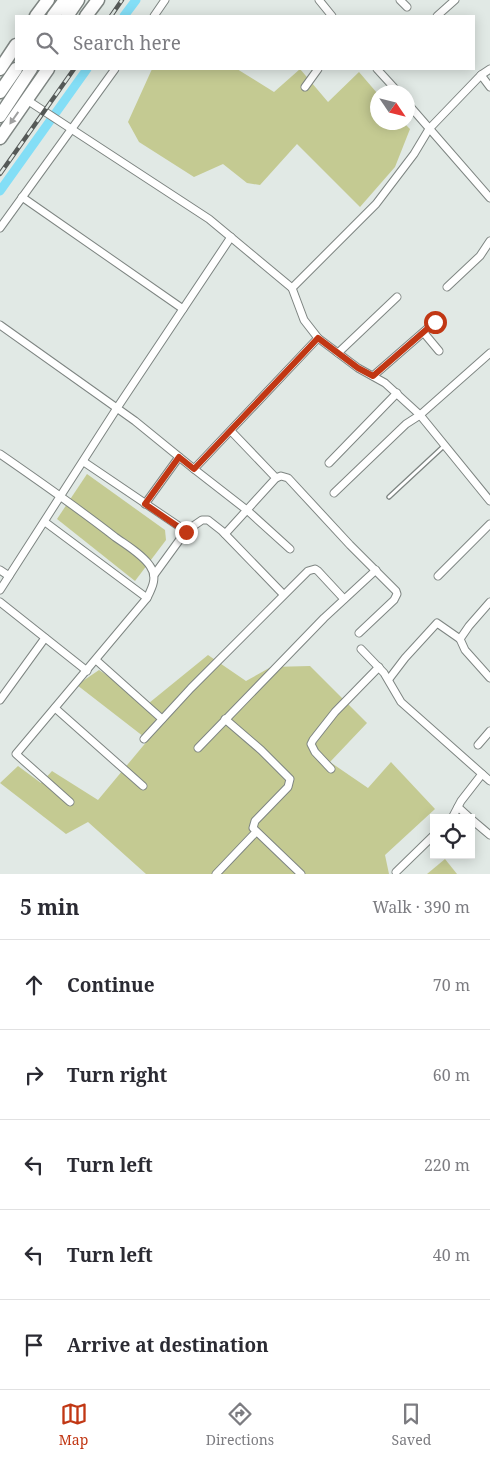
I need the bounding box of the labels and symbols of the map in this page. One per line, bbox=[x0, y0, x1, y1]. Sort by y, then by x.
north arrow bbox=[370, 85, 415, 130]
one-way arrow bbox=[9, 111, 19, 125]
route start bbox=[424, 311, 447, 334]
route end bbox=[175, 521, 198, 544]

